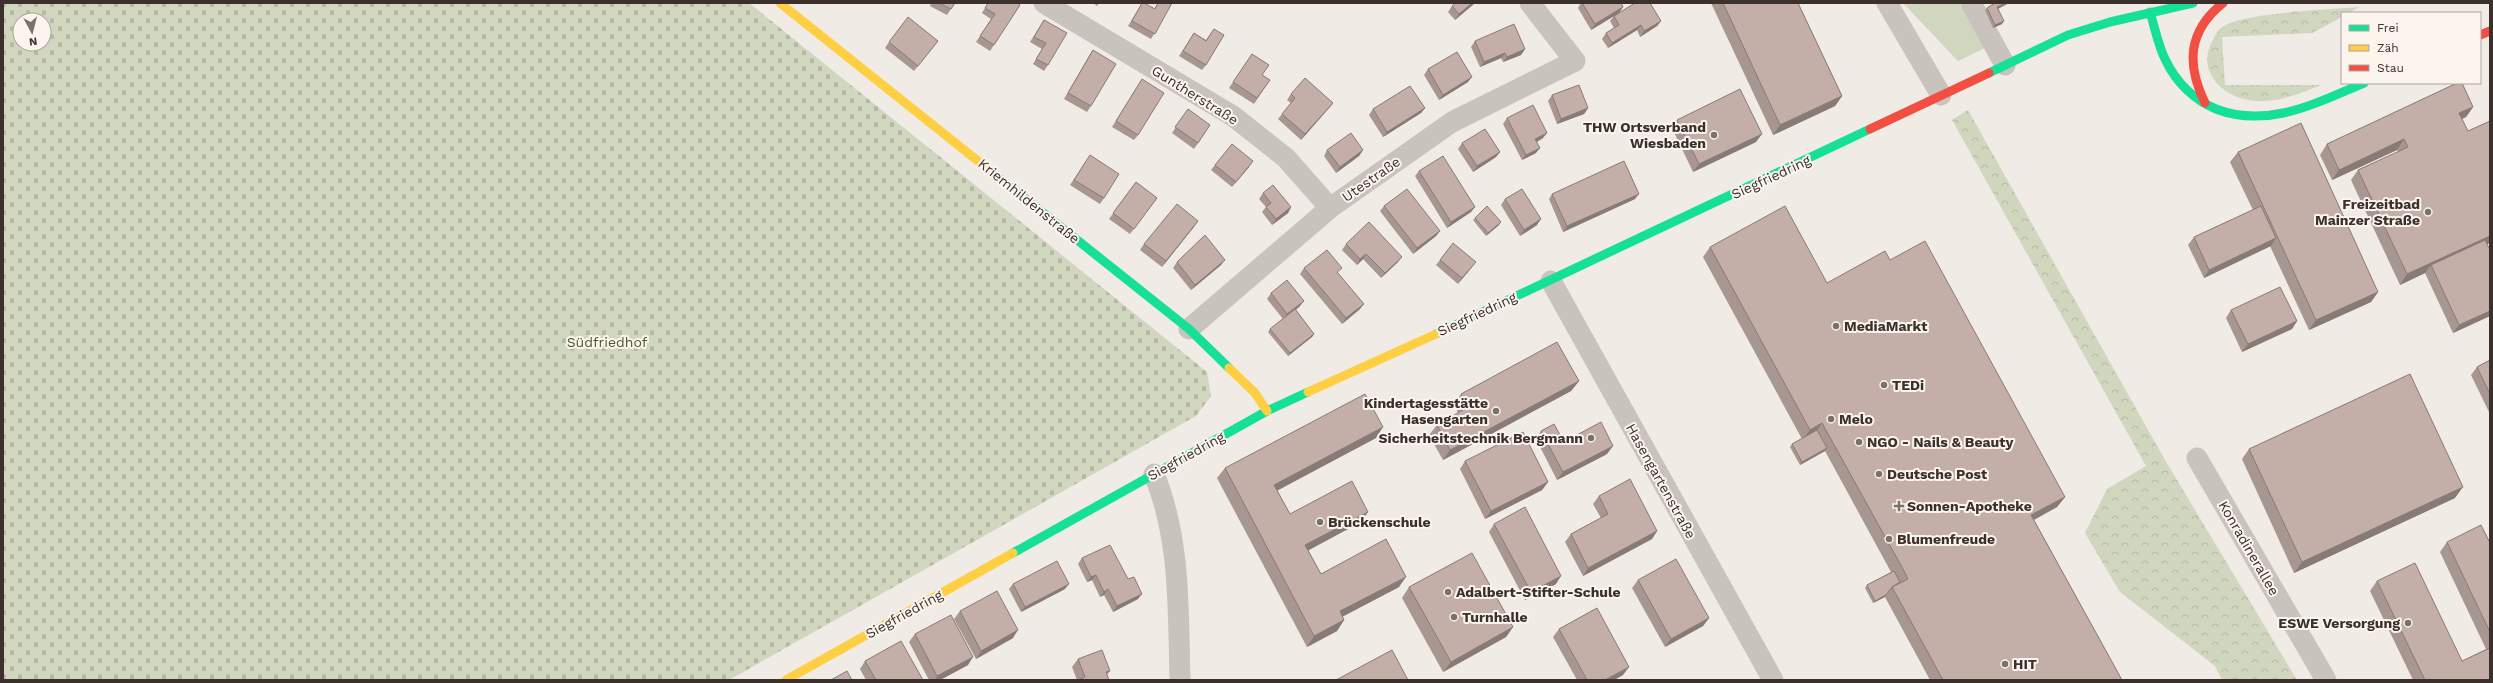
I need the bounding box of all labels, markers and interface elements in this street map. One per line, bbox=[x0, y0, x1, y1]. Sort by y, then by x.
north arrow bbox=[12, 12, 52, 52]
legend bbox=[2341, 12, 2481, 84]
text: Frei bbox=[2377, 21, 2399, 35]
text: N bbox=[28, 34, 38, 48]
text: Zäh bbox=[2377, 41, 2399, 55]
text: Stau bbox=[2377, 61, 2404, 75]
street label: Guntherstraße bbox=[1149, 62, 1241, 128]
place label: THW Ortsverband Wiesbaden bbox=[1583, 119, 1706, 151]
marker: THW Ortsverband Wiesbaden bbox=[1709, 130, 1719, 140]
street label: Siegfriedring bbox=[1729, 151, 1814, 202]
street label: Utestraße bbox=[1339, 153, 1403, 205]
street label: Kriemhildenstraße bbox=[975, 155, 1083, 247]
place label: Freizeitbad Mainzer Straße bbox=[2315, 196, 2420, 228]
marker: Freizeitbad Mainzer Straße bbox=[2423, 207, 2433, 217]
street label: Siegfriedring bbox=[1435, 288, 1520, 339]
place label: MediaMarkt bbox=[1844, 318, 1927, 334]
marker: MediaMarkt bbox=[1831, 321, 1841, 331]
park label: Südfriedhof bbox=[567, 334, 648, 350]
place label: TEDi bbox=[1892, 377, 1924, 393]
marker: TEDi bbox=[1879, 380, 1889, 390]
place label: Kindertagesstätte Hasengarten bbox=[1364, 395, 1488, 427]
marker: Kindertagesstätte Hasengarten bbox=[1491, 406, 1501, 416]
place label: Melo bbox=[1839, 411, 1873, 427]
marker: Melo bbox=[1826, 414, 1836, 424]
street label: Hasengartenstraße bbox=[1623, 421, 1699, 541]
street label: Siegfriedring bbox=[1145, 428, 1228, 484]
place label: Sicherheitstechnik Bergmann bbox=[1379, 430, 1583, 446]
marker: Sicherheitstechnik Bergmann bbox=[1586, 433, 1596, 443]
place label: NGO - Nails & Beauty bbox=[1867, 434, 2013, 450]
marker: NGO - Nails & Beauty bbox=[1854, 437, 1864, 447]
place label: Deutsche Post bbox=[1887, 466, 1987, 482]
marker: Deutsche Post bbox=[1874, 469, 1884, 479]
place label: Sonnen-Apotheke bbox=[1907, 498, 2032, 514]
street label: Konradinerallee bbox=[2215, 498, 2283, 598]
marker: Sonnen-Apotheke bbox=[1894, 501, 1904, 511]
place label: Brückenschule bbox=[1328, 514, 1431, 530]
marker: Brückenschule bbox=[1315, 517, 1325, 527]
place label: Blumenfreude bbox=[1897, 531, 1995, 547]
marker: Blumenfreude bbox=[1884, 534, 1894, 544]
place label: Adalbert-Stifter-Schule bbox=[1456, 584, 1621, 600]
street label: Siegfriedring bbox=[863, 586, 946, 642]
marker: Adalbert-Stifter-Schule bbox=[1443, 587, 1453, 597]
place label: Turnhalle bbox=[1462, 609, 1528, 625]
marker: Turnhalle bbox=[1449, 612, 1459, 622]
place label: ESWE Versorgung bbox=[2278, 615, 2400, 631]
marker: ESWE Versorgung bbox=[2403, 618, 2413, 628]
place label: HIT bbox=[2013, 656, 2037, 672]
marker: HIT bbox=[2000, 659, 2010, 669]

